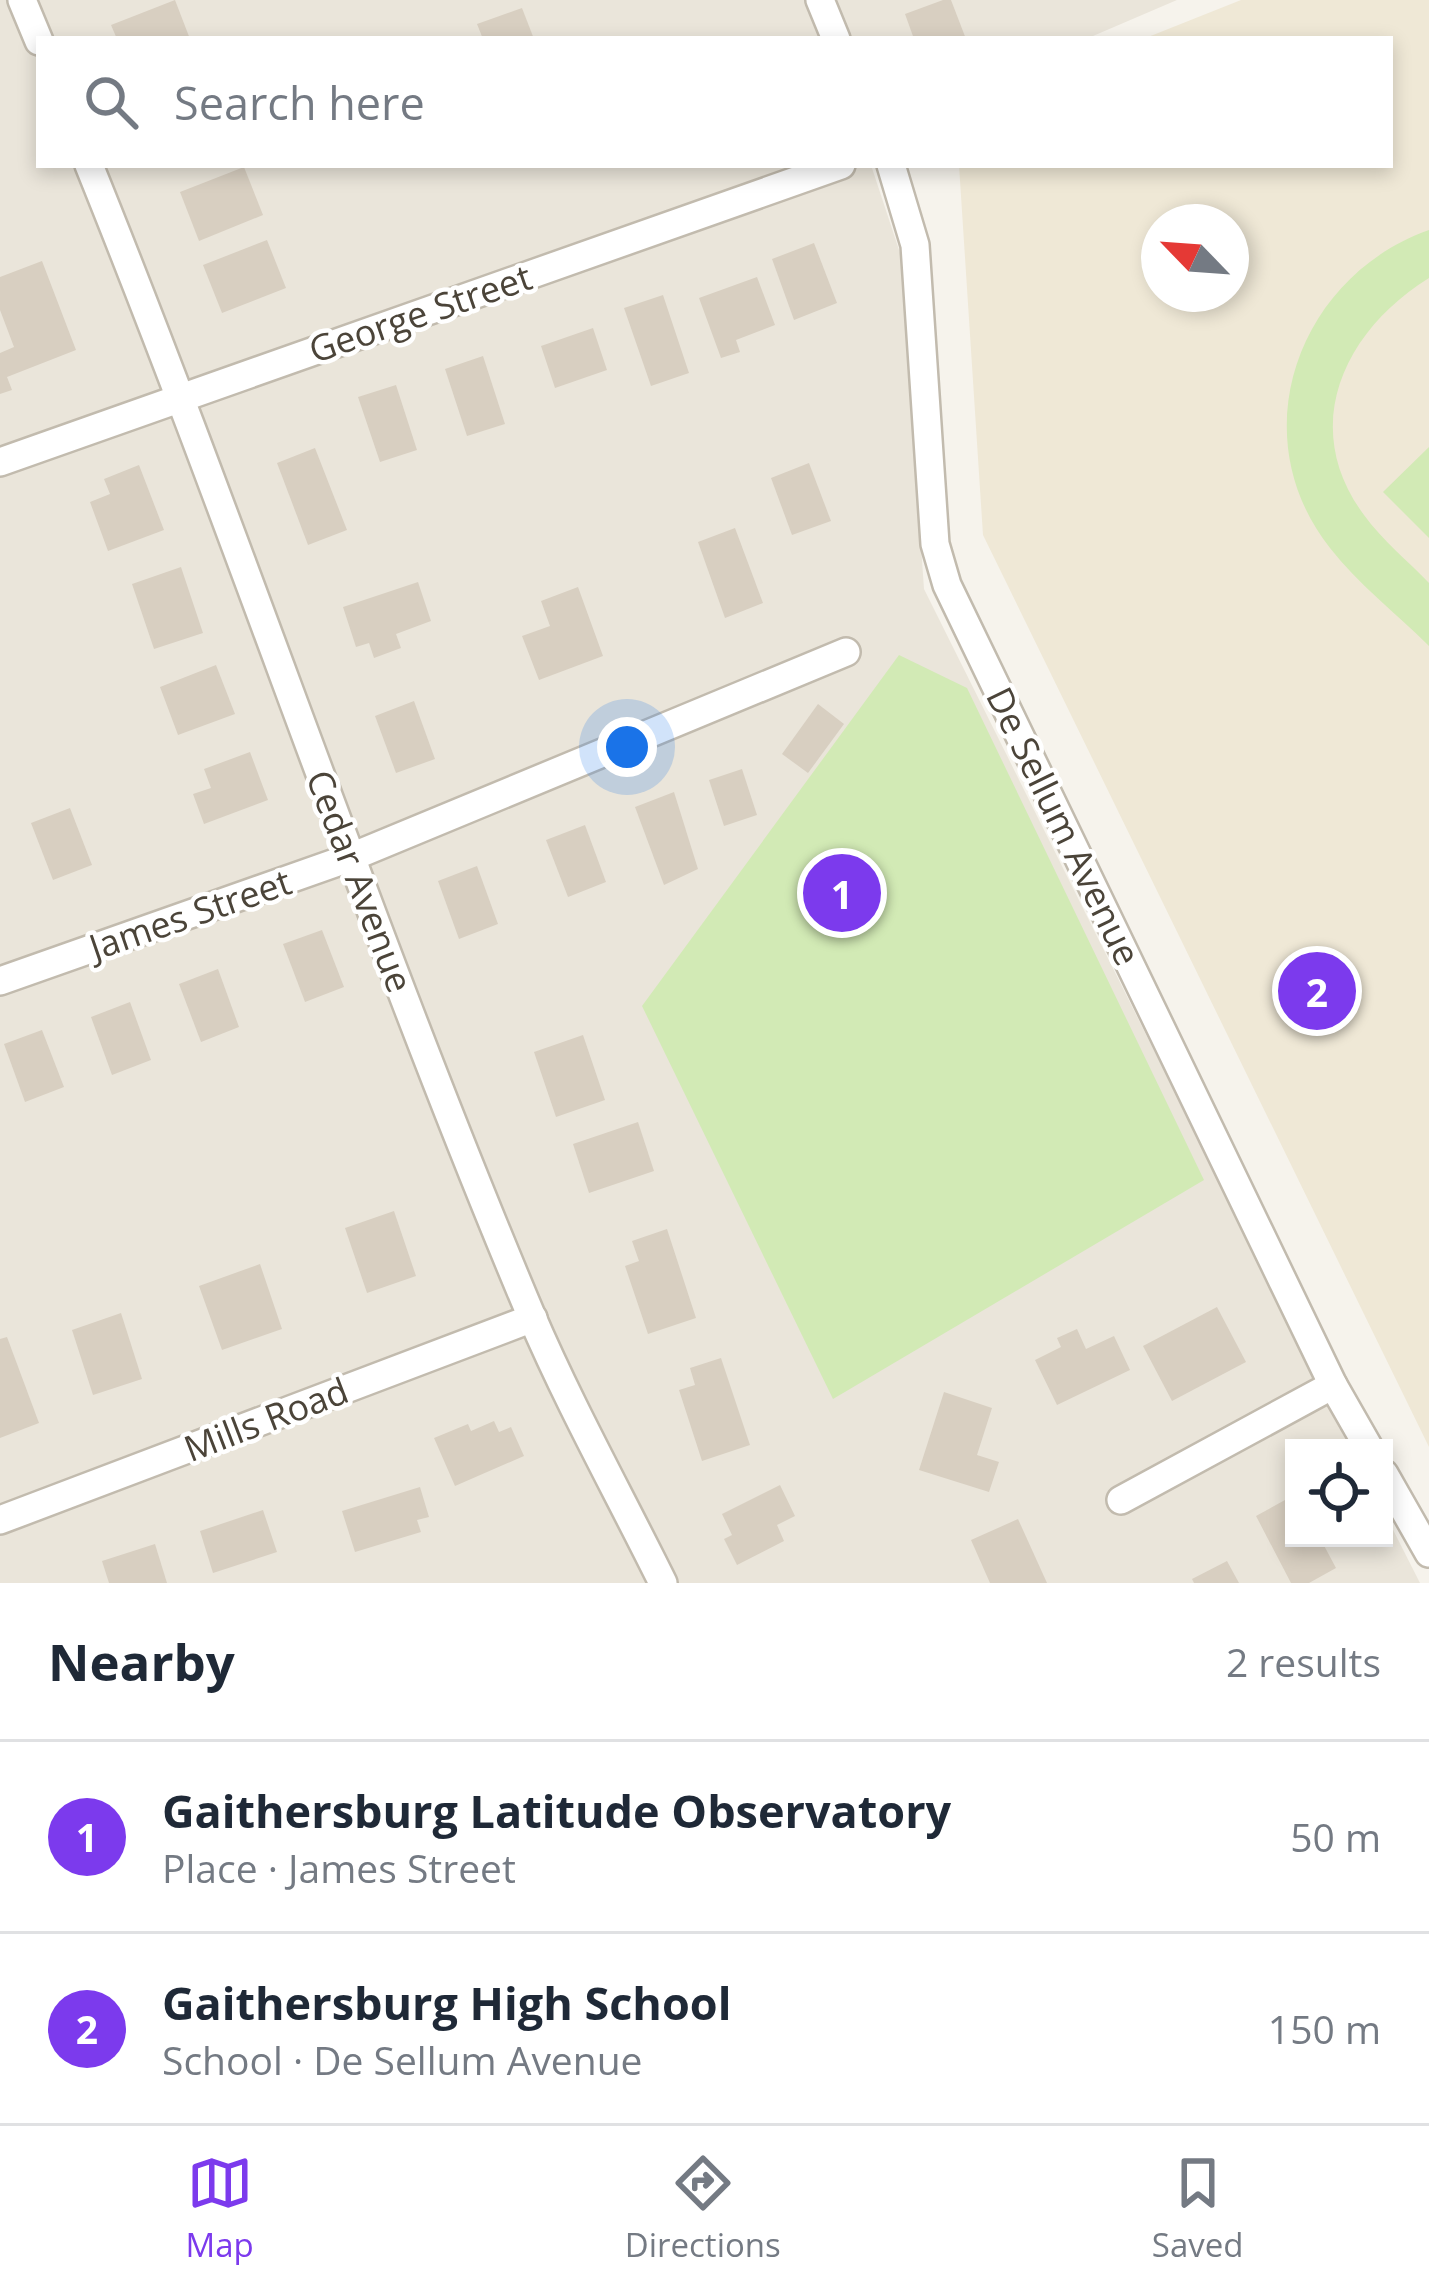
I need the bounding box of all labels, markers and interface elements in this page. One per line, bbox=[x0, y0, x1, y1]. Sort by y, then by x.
search box bbox=[36, 36, 1393, 168]
icon: search bbox=[78, 69, 144, 135]
text: Search here bbox=[174, 72, 425, 133]
north arrow bbox=[1141, 204, 1249, 312]
street label: George Street bbox=[302, 252, 538, 374]
street label: De Sellum Avenue bbox=[975, 679, 1153, 973]
your location bbox=[597, 717, 657, 777]
street label: Cedar Avenue bbox=[295, 763, 425, 999]
pin: 1 bbox=[803, 848, 881, 938]
street label: James Street bbox=[80, 857, 297, 972]
pin: 2 bbox=[1278, 946, 1356, 1036]
street label: Mills Road bbox=[177, 1365, 355, 1473]
map controls bbox=[1285, 1439, 1393, 1547]
button: locate bbox=[1285, 1439, 1393, 1547]
text: Nearby bbox=[48, 1626, 235, 1696]
text: 2 results bbox=[1226, 1635, 1381, 1688]
text: Gaithersburg Latitude Observatory bbox=[162, 1780, 951, 1841]
text: 1 bbox=[76, 1810, 98, 1863]
text: 50 m bbox=[1290, 1810, 1381, 1863]
text: Place · James Street bbox=[162, 1841, 516, 1894]
text: Gaithersburg High School bbox=[162, 1972, 731, 2033]
text: 2 bbox=[76, 2002, 98, 2055]
text: 150 m bbox=[1268, 2002, 1381, 2055]
text: School · De Sellum Avenue bbox=[162, 2033, 643, 2086]
tab: Map bbox=[186, 2150, 254, 2267]
tab: Directions bbox=[625, 2150, 781, 2267]
tab: Saved bbox=[1152, 2150, 1243, 2267]

